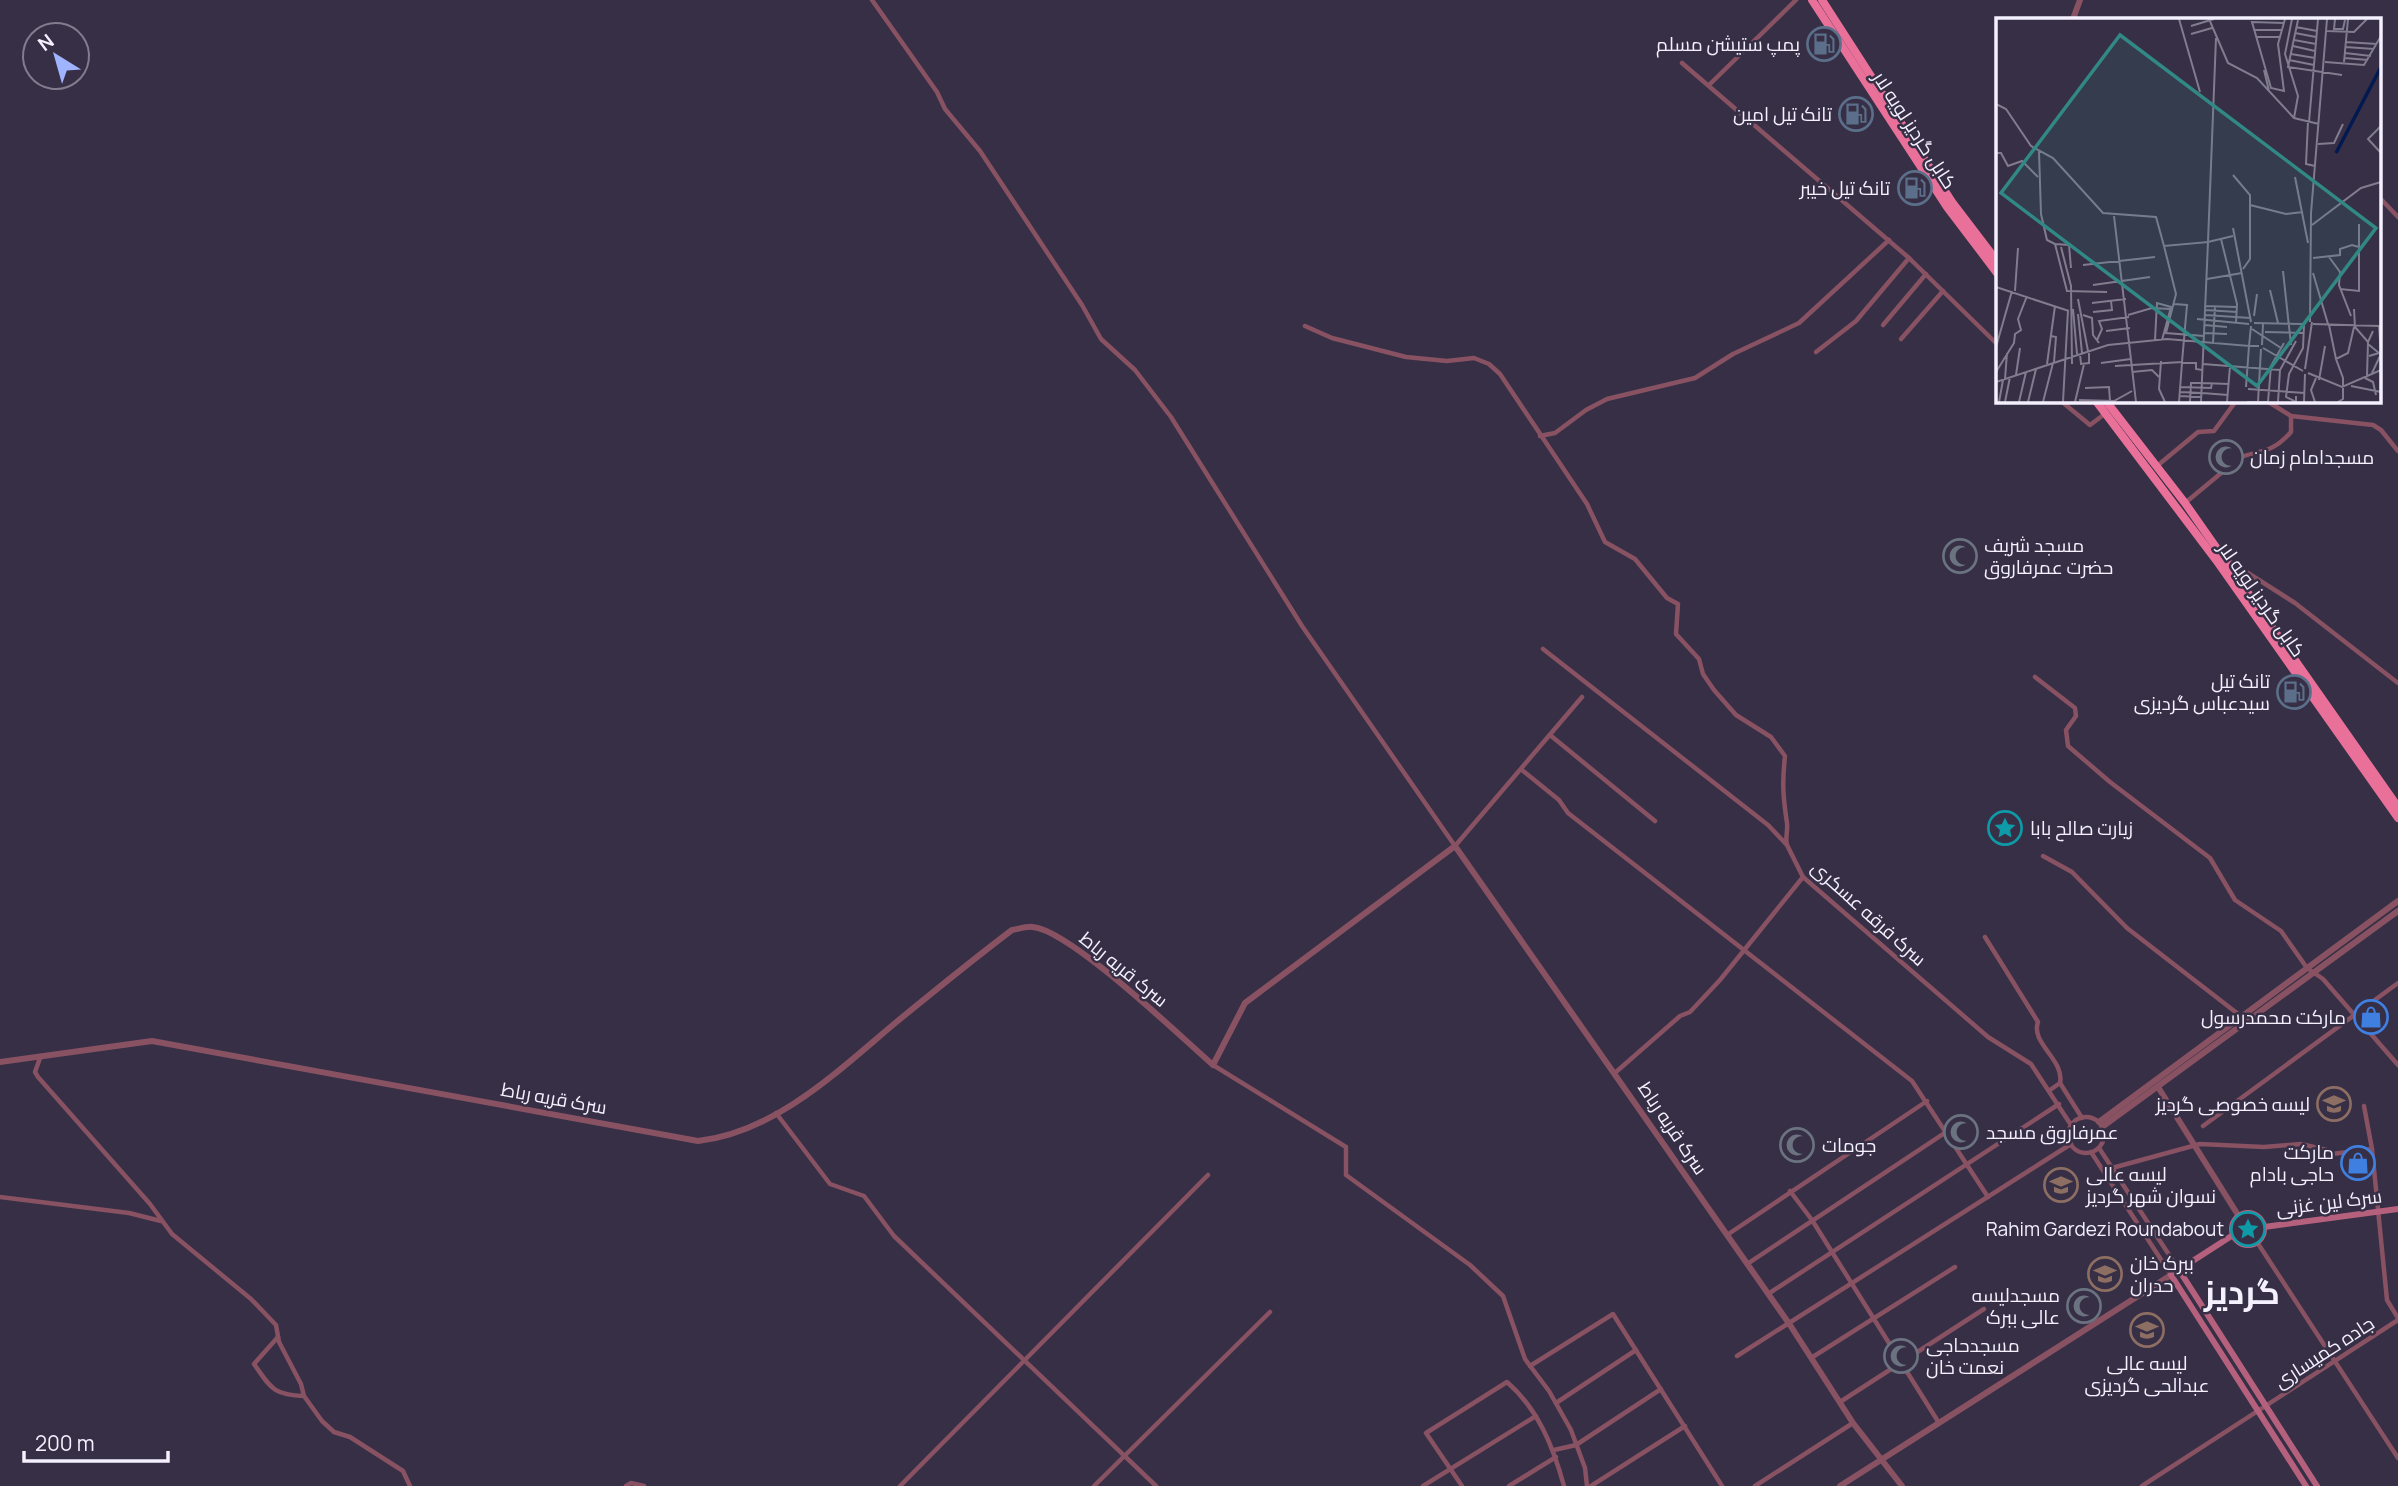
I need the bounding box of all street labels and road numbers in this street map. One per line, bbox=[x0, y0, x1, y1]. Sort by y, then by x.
street label: کابل گردیز لویه لار bbox=[1867, 65, 1963, 194]
street label: کابل گردیز لویه لار bbox=[2212, 535, 2311, 662]
street label: سرک فرقه عسکری bbox=[1806, 854, 1932, 972]
street label: سرک قریه رباط bbox=[1074, 925, 1174, 1013]
street label: سرک قریه رباط bbox=[499, 1076, 609, 1120]
street label: سرک قریه رباط bbox=[1632, 1076, 1714, 1180]
street label: سرک لین غزنی bbox=[2275, 1183, 2383, 1221]
street label: جاده کمیساری bbox=[2269, 1310, 2379, 1394]

